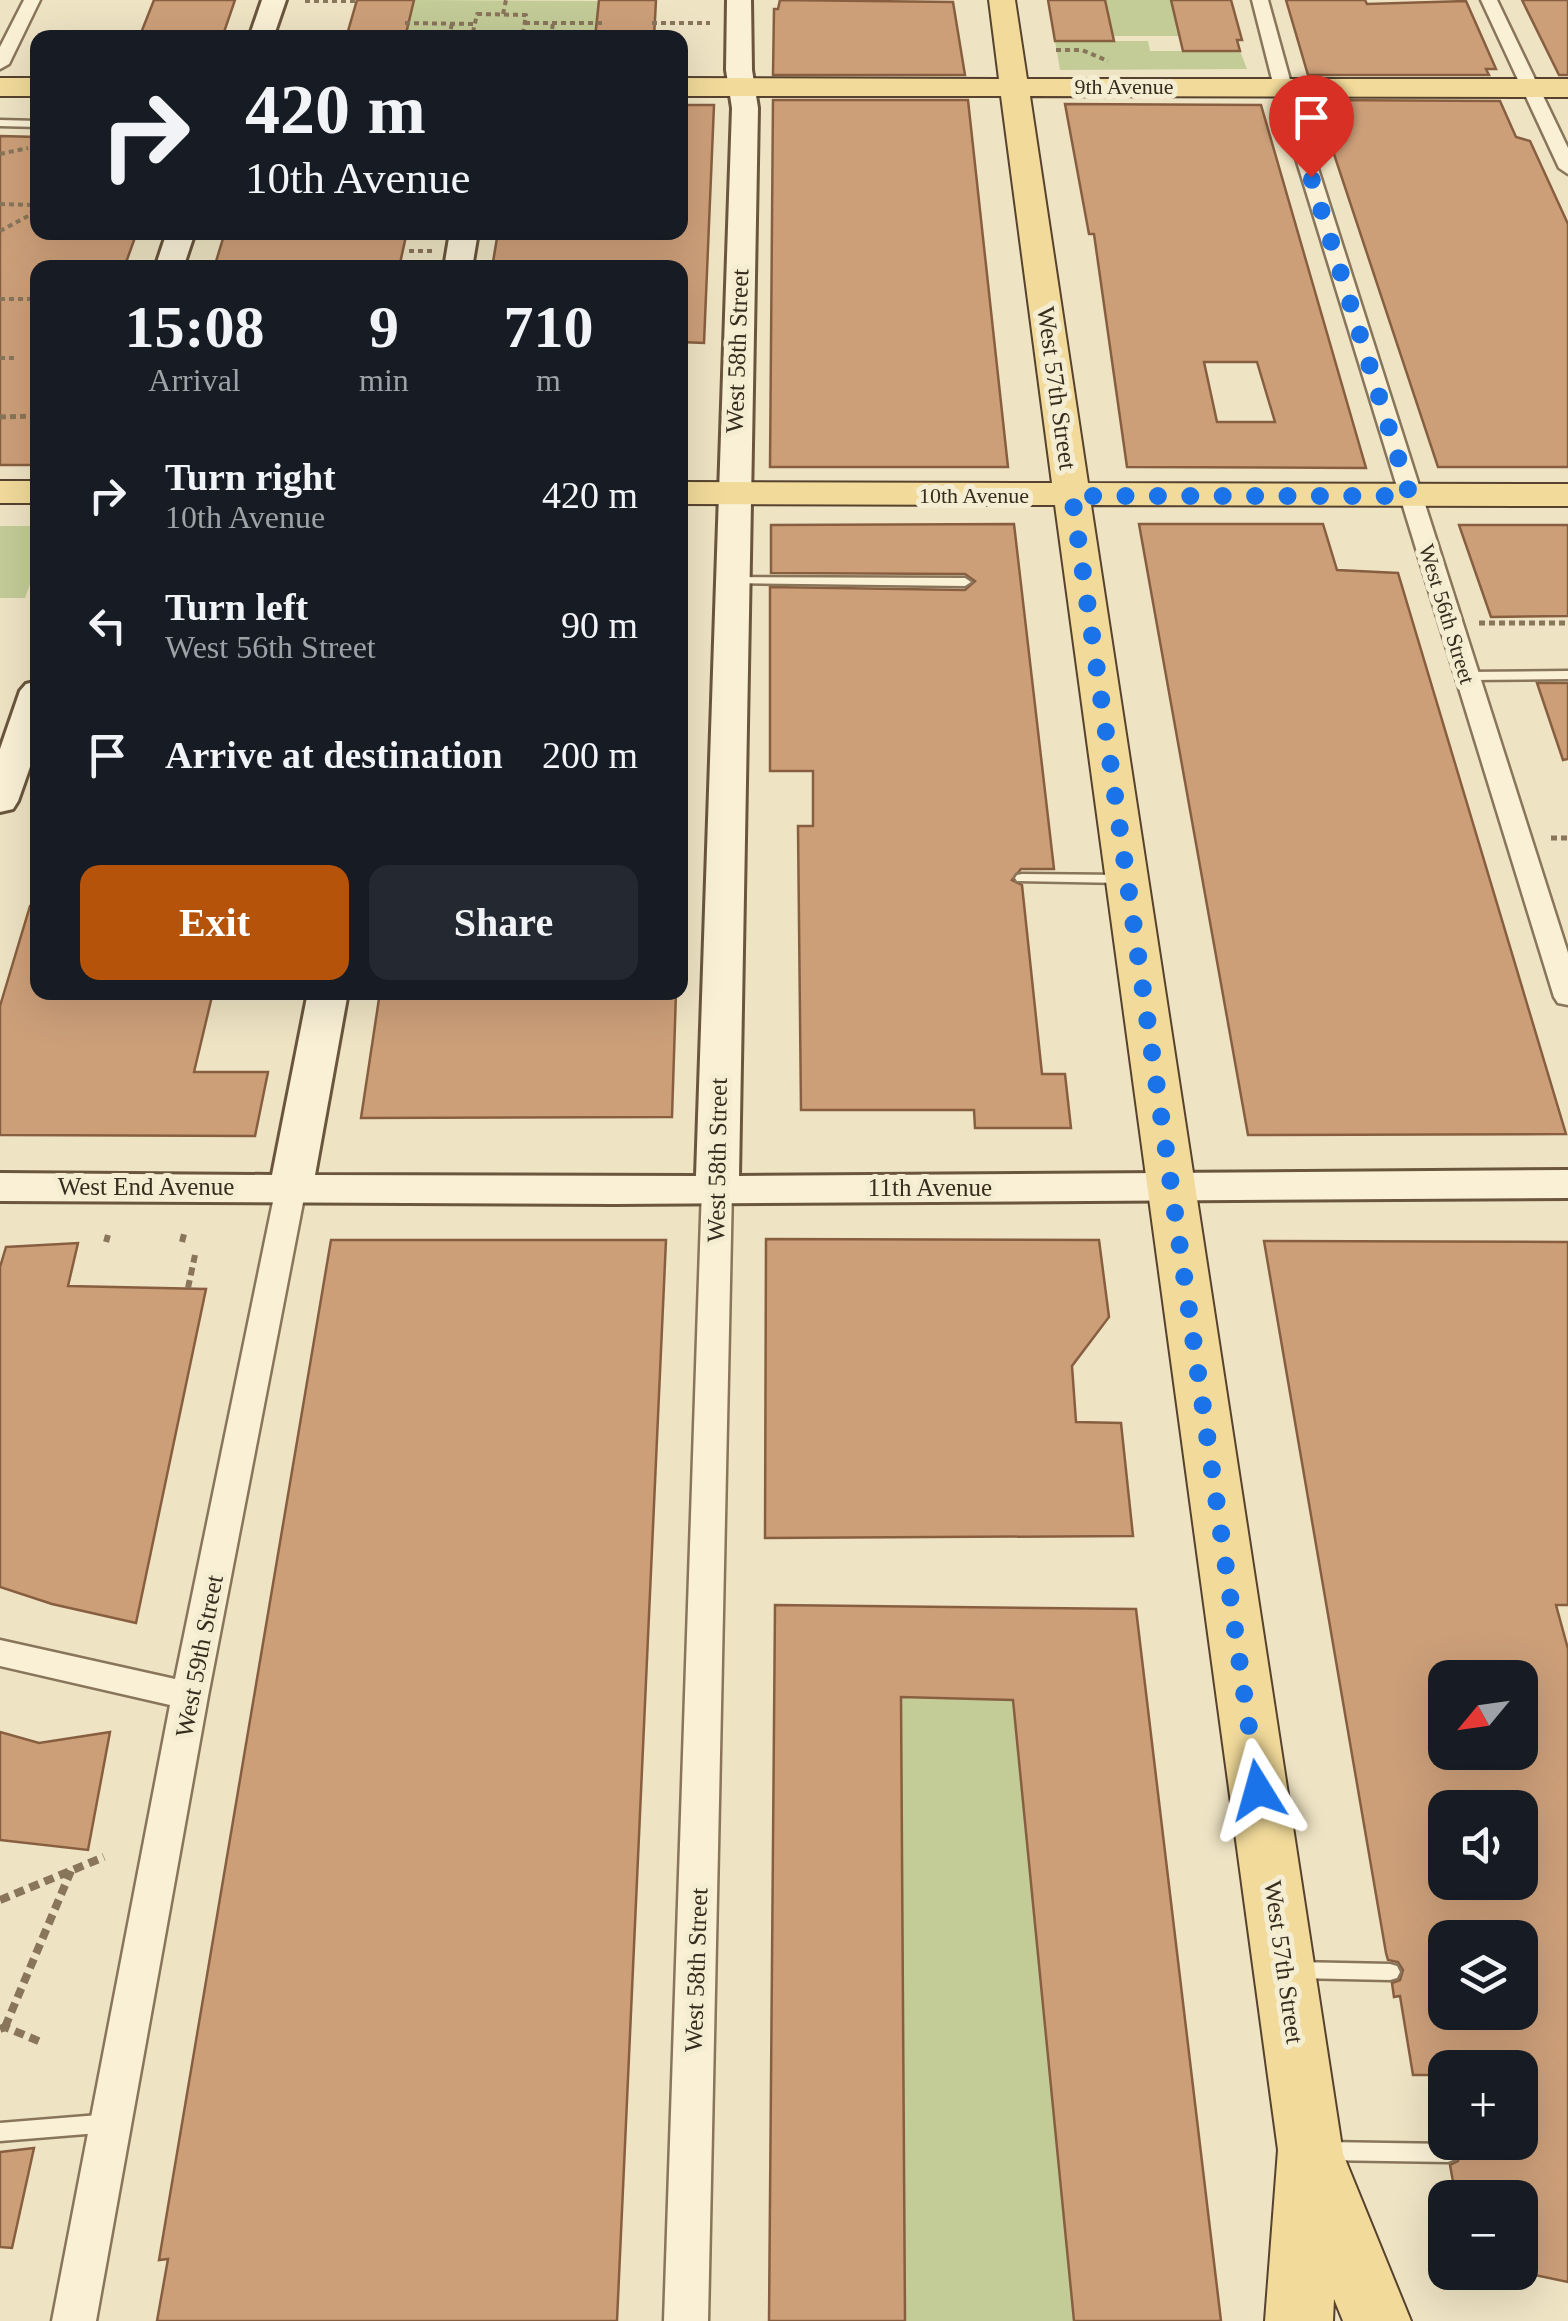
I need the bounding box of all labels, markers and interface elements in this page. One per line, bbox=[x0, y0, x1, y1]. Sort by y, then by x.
icon: right bbox=[80, 70, 210, 200]
text: 420 m bbox=[245, 71, 426, 148]
street label: 9th Avenue bbox=[1074, 74, 1174, 99]
pin bbox=[1269, 75, 1354, 178]
icon: arrive bbox=[1284, 90, 1339, 145]
text: 10th Avenue bbox=[245, 153, 470, 203]
street label: West 58th Street bbox=[721, 268, 753, 434]
text: 15:08 bbox=[125, 294, 265, 360]
text: 9 bbox=[369, 294, 399, 360]
text: 710 bbox=[503, 294, 593, 360]
street label: West 57th Street bbox=[1032, 305, 1082, 471]
text: Arrival bbox=[148, 362, 241, 398]
text: min bbox=[359, 362, 409, 398]
text: m bbox=[536, 362, 561, 398]
text: Turn right bbox=[165, 456, 336, 498]
icon: right bbox=[80, 468, 135, 523]
text: 420 m bbox=[542, 474, 638, 516]
street label: 10th Avenue bbox=[919, 483, 1029, 508]
text: 10th Avenue bbox=[165, 499, 325, 535]
street label: West 56th Street bbox=[1414, 541, 1480, 687]
text: Turn left bbox=[165, 586, 308, 628]
icon: left bbox=[80, 598, 135, 653]
text: 90 m bbox=[561, 604, 638, 646]
text: West 56th Street bbox=[165, 629, 376, 665]
icon: arrive bbox=[80, 728, 135, 783]
text: Arrive at destination bbox=[165, 734, 503, 776]
text: 200 m bbox=[542, 734, 638, 776]
button: Exit bbox=[80, 865, 349, 980]
button: Share bbox=[369, 865, 638, 980]
street label: West 58th Street bbox=[702, 1077, 732, 1243]
street label: West End Avenue bbox=[58, 1173, 234, 1200]
street label: 11th Avenue bbox=[868, 1174, 992, 1201]
street label: West 59th Street bbox=[170, 1573, 228, 1739]
north arrow bbox=[1428, 1660, 1538, 1770]
map controls bbox=[1428, 1660, 1538, 2290]
position arrow bbox=[1206, 1738, 1310, 1842]
button: sound bbox=[1428, 1790, 1538, 1900]
street label: West 57th Street bbox=[1259, 1879, 1309, 2045]
street label: West 58th Street bbox=[680, 1887, 712, 2053]
button: layers bbox=[1428, 1920, 1538, 2030]
button: + bbox=[1428, 2050, 1538, 2160]
button: − bbox=[1428, 2180, 1538, 2290]

